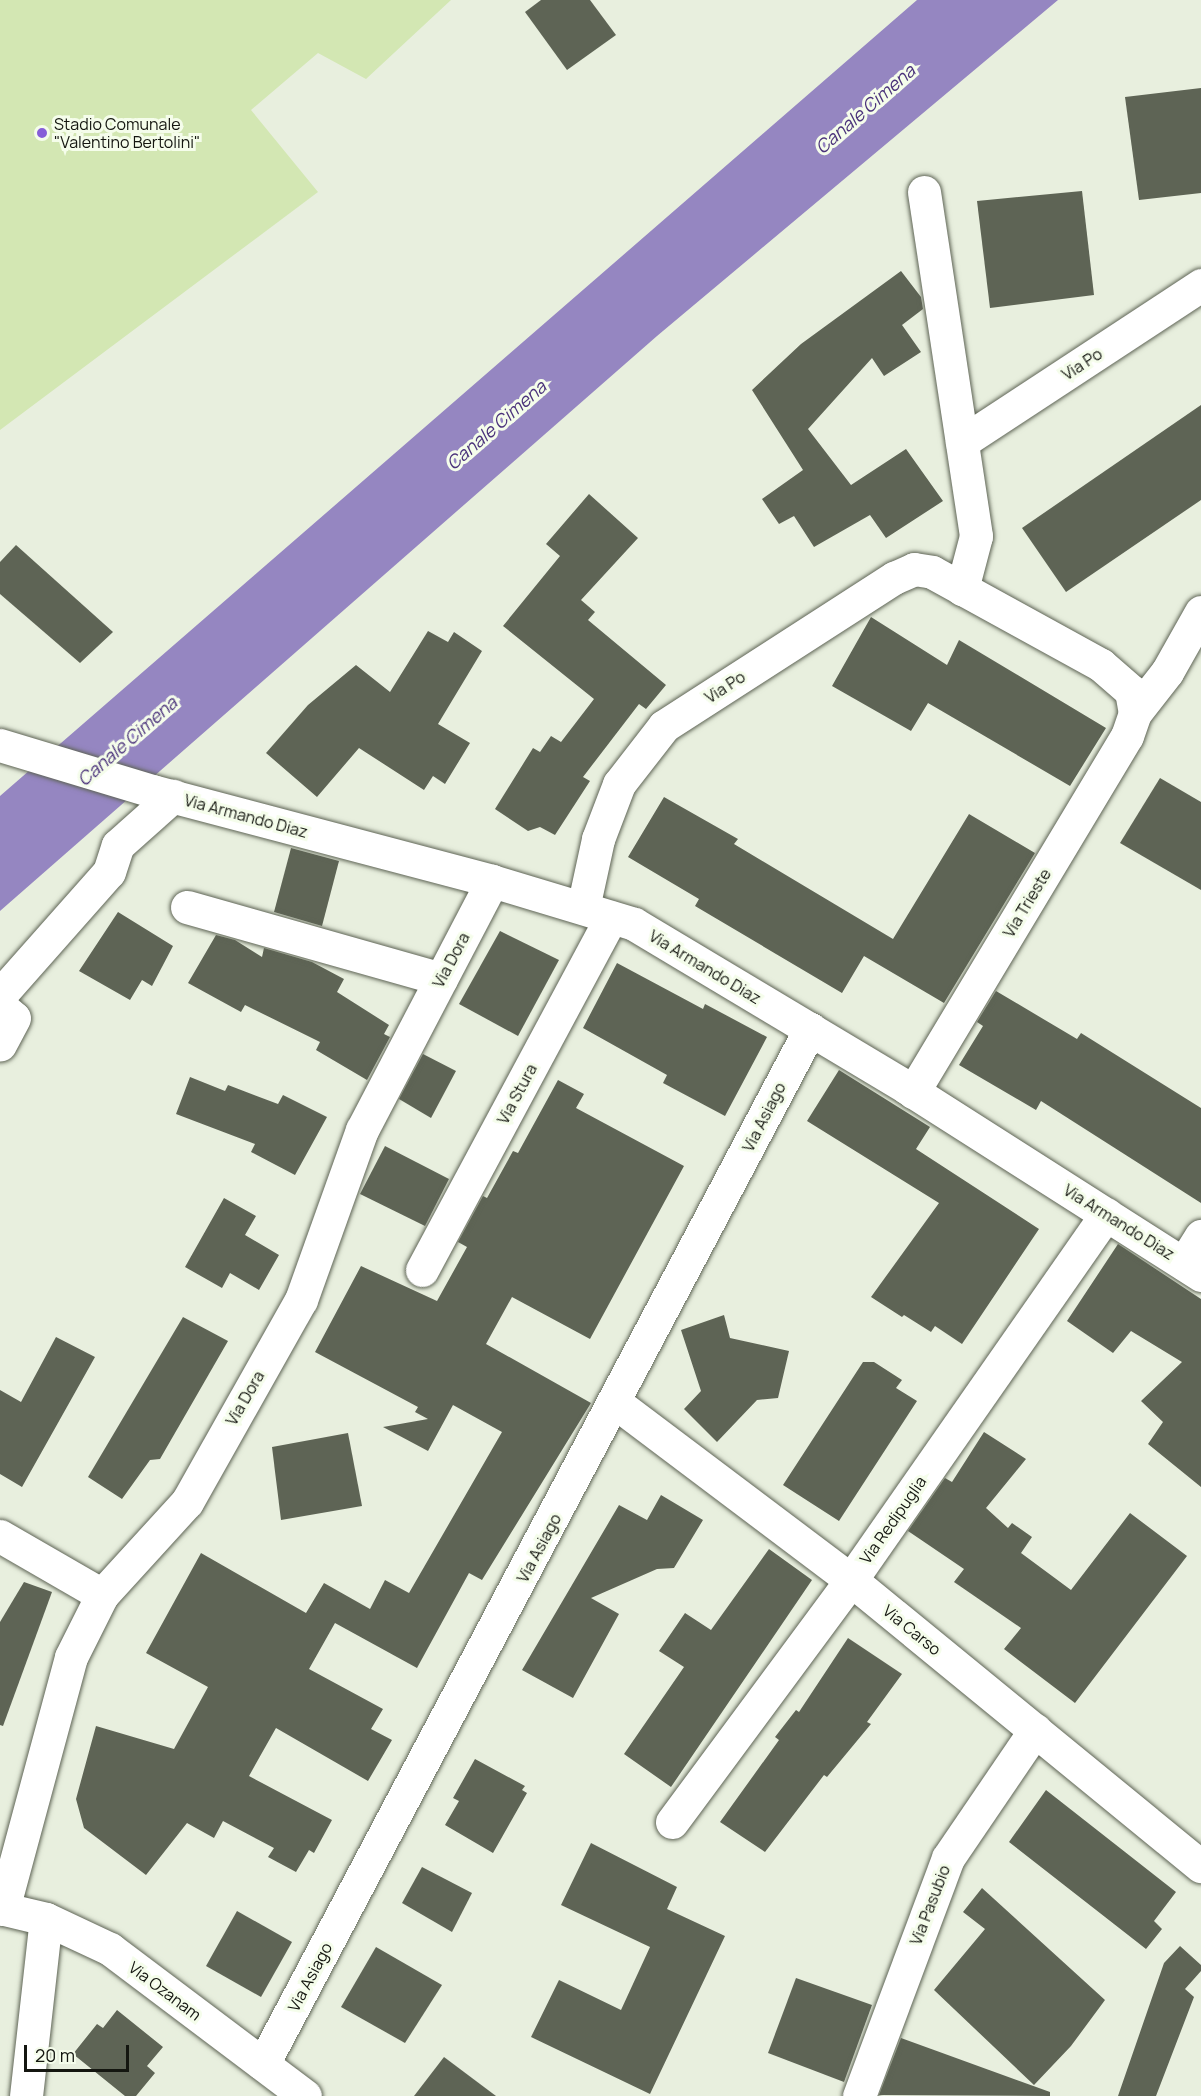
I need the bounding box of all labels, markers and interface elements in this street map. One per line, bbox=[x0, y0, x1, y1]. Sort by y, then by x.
water label: Canale Cimena bbox=[811, 60, 919, 158]
place label: Stadio Comunale "Valentino Bertolini" bbox=[54, 114, 200, 152]
marker: Stadio Comunale "Valentino Bertolini" bbox=[35, 126, 49, 140]
street label: Via Po bbox=[1058, 344, 1106, 384]
water label: Canale Cimena bbox=[442, 376, 550, 474]
street label: Via Po bbox=[701, 667, 749, 707]
water label: Canale Cimena bbox=[73, 692, 181, 790]
street label: Via Armando Diaz bbox=[182, 790, 310, 842]
street label: Via Trieste bbox=[999, 865, 1055, 941]
street label: Via Armando Diaz bbox=[646, 926, 764, 1008]
street label: Via Dora bbox=[429, 929, 473, 991]
street label: Via Stura bbox=[493, 1061, 541, 1127]
street label: Via Asiago bbox=[738, 1079, 790, 1155]
street label: Via Armando Diaz bbox=[1060, 1180, 1178, 1264]
street label: Via Dora bbox=[222, 1367, 268, 1429]
street label: Via Redipuglia bbox=[856, 1472, 930, 1568]
street label: Via Asiago bbox=[513, 1510, 565, 1586]
street label: Via Carso bbox=[879, 1601, 945, 1659]
street label: Via Pasubio bbox=[906, 1862, 954, 1948]
street label: Via Asiago bbox=[284, 1939, 336, 2015]
street label: Via Ozanam bbox=[125, 1958, 205, 2024]
scale bar bbox=[27, 2033, 132, 2071]
text: 20 m bbox=[35, 2043, 75, 2067]

